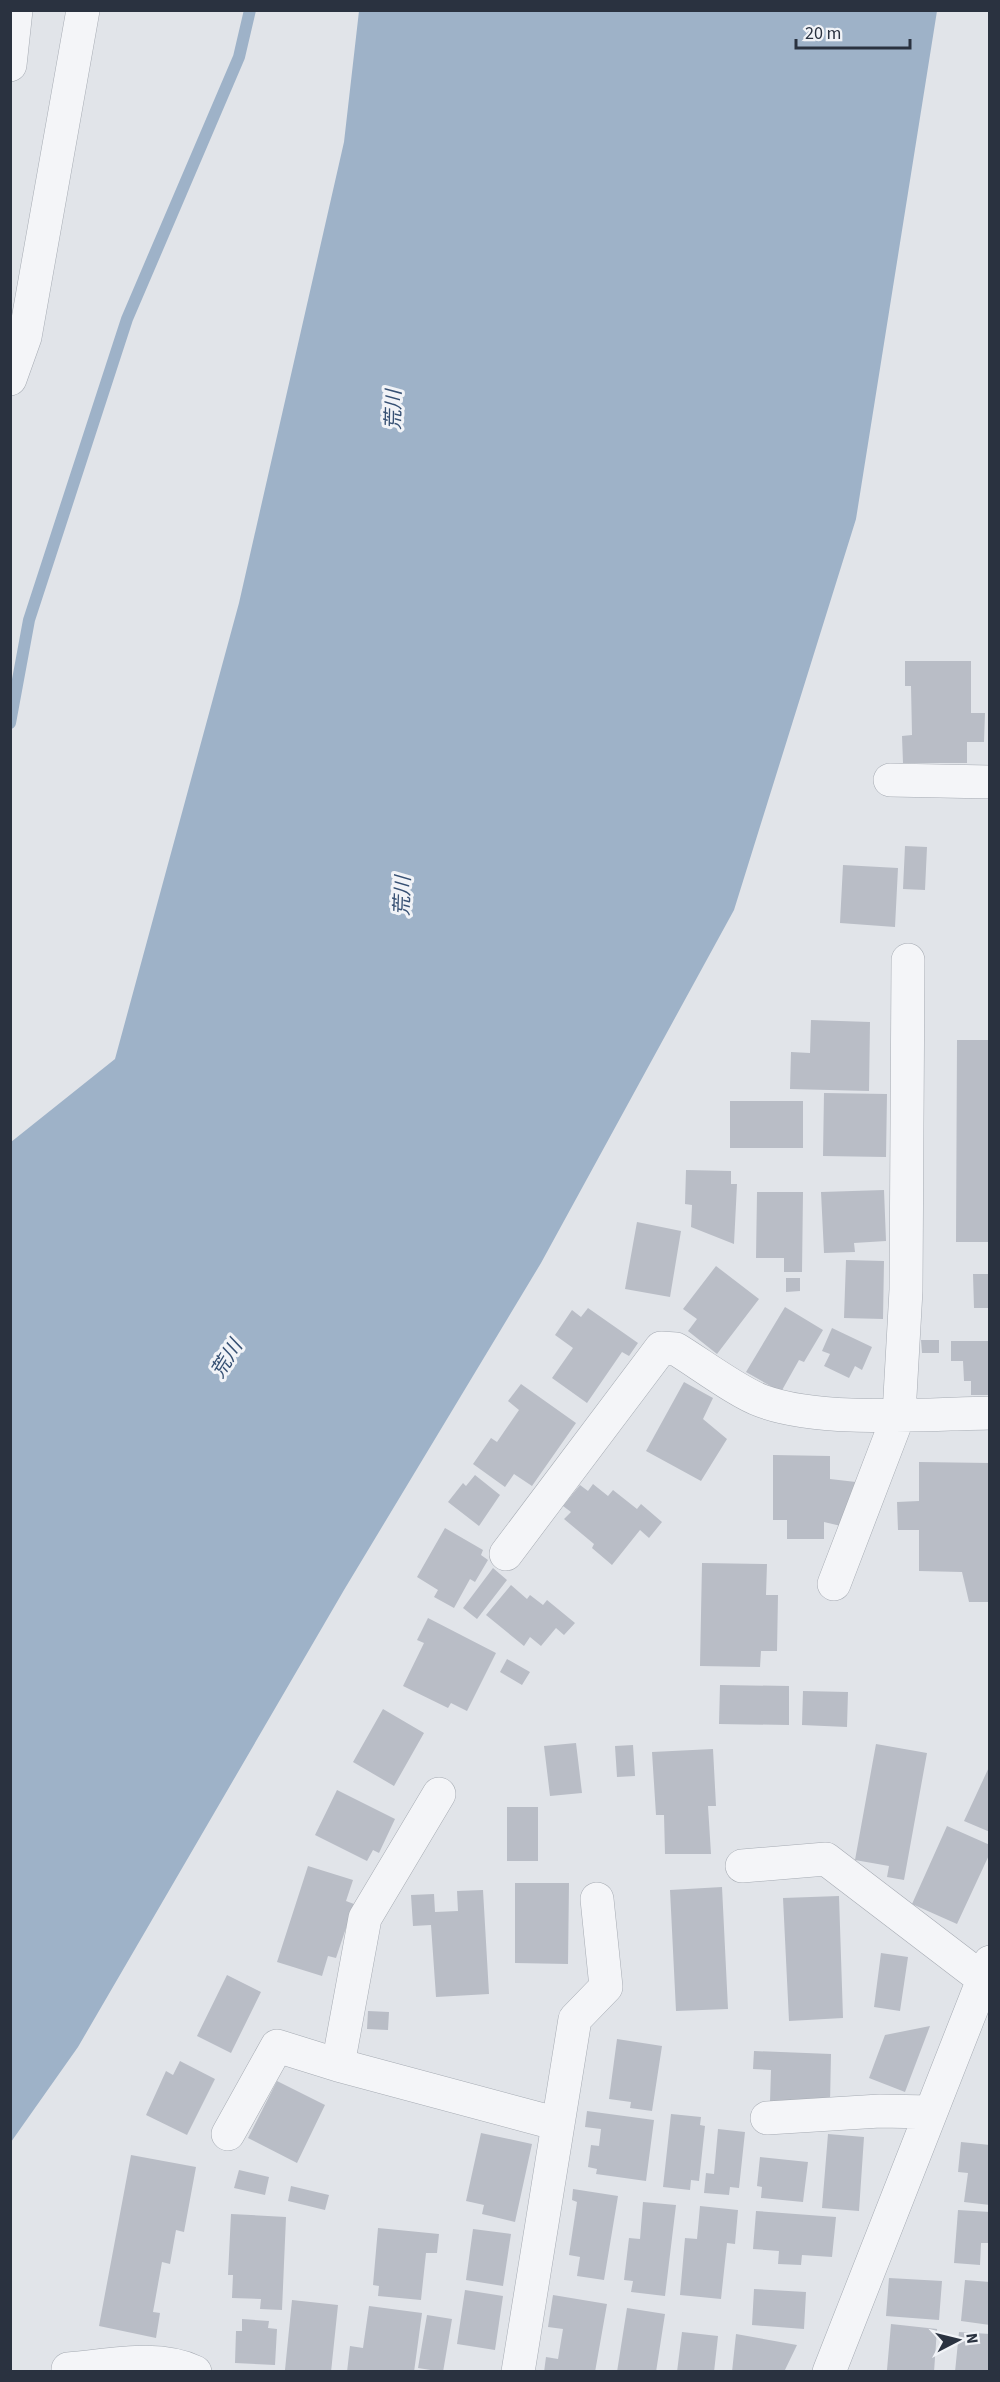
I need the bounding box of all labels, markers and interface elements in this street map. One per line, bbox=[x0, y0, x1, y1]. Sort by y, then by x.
scale bar bbox=[796, 12, 910, 50]
text: 20 m bbox=[805, 21, 841, 46]
water label: 荒川 bbox=[380, 388, 408, 430]
water label: 荒川 bbox=[388, 874, 418, 916]
water label: 荒川 bbox=[205, 1333, 251, 1383]
north arrow bbox=[928, 2310, 988, 2370]
text: N bbox=[960, 2332, 983, 2345]

